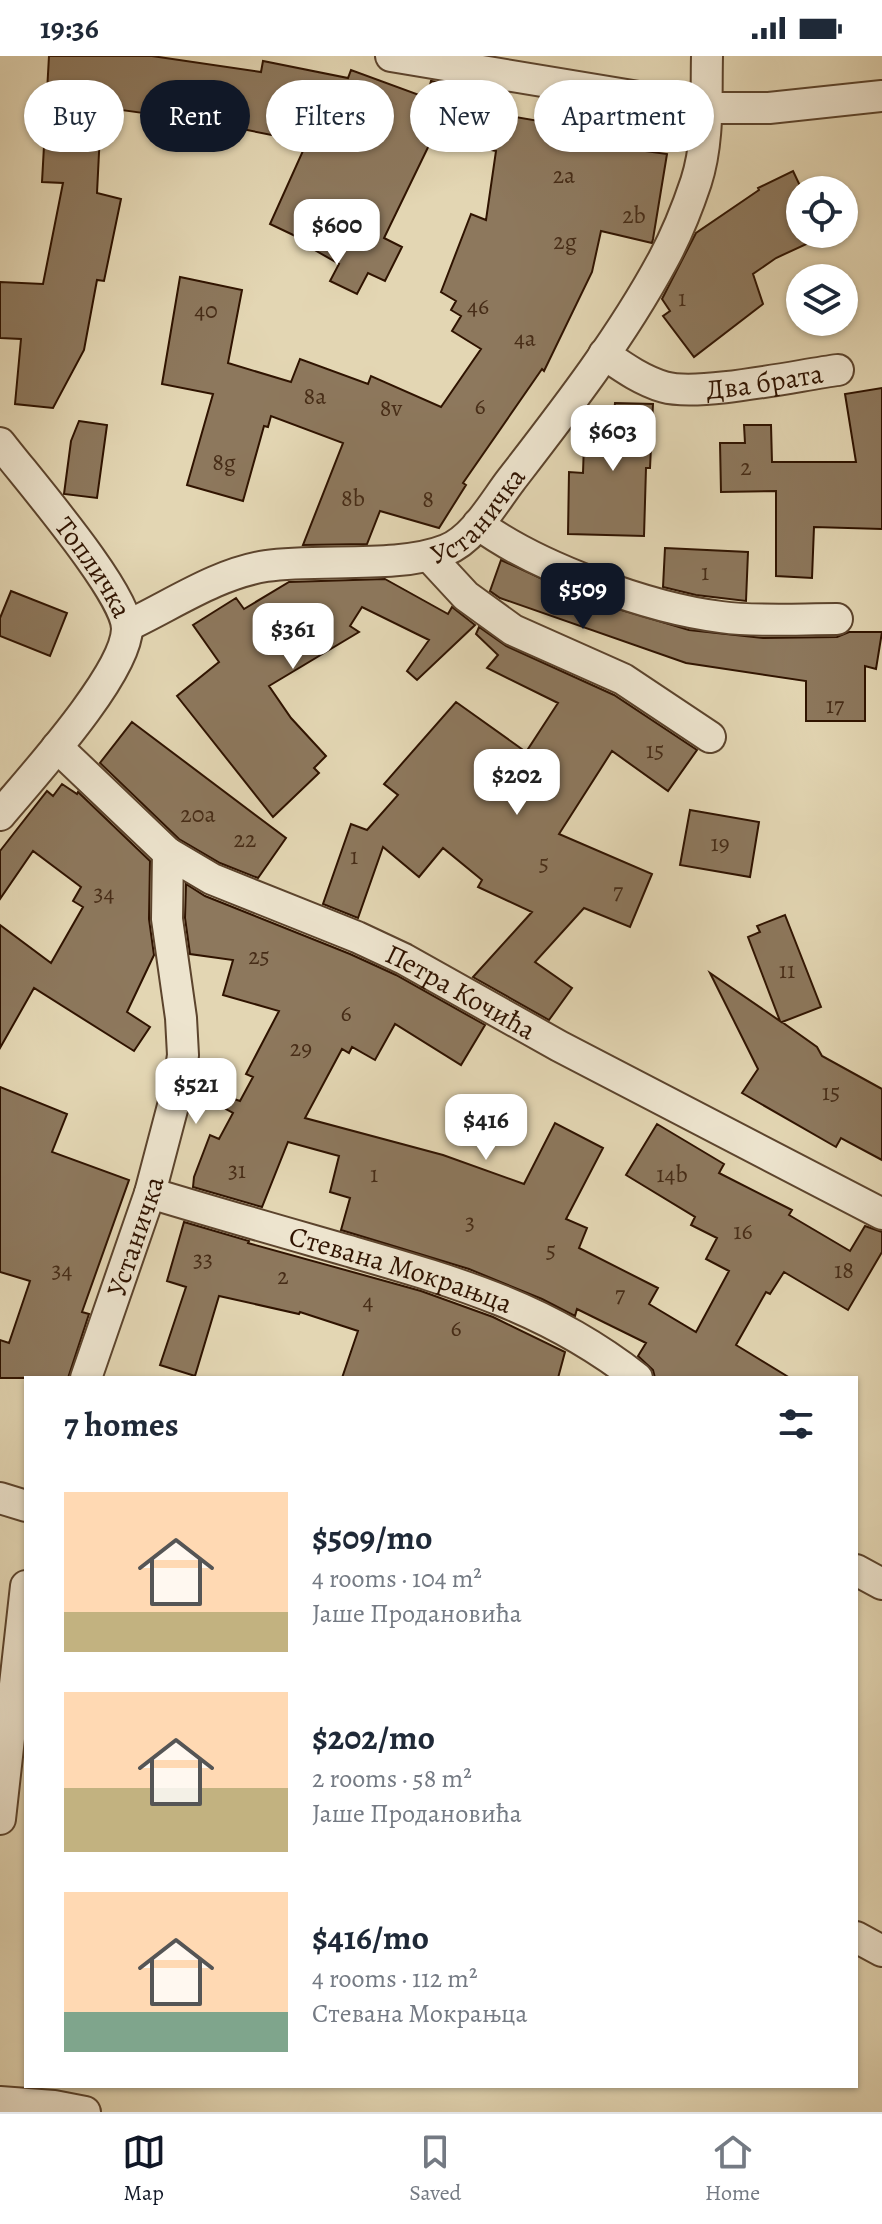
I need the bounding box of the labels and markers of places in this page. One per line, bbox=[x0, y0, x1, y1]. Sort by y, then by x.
pin: $600 bbox=[290, 199, 384, 267]
pin: $603 bbox=[566, 405, 660, 473]
pin: $509 bbox=[536, 563, 630, 631]
pin: $361 bbox=[246, 603, 340, 671]
pin: $202 bbox=[470, 749, 564, 817]
pin: $521 bbox=[149, 1058, 243, 1126]
pin: $416 bbox=[439, 1094, 533, 1162]

